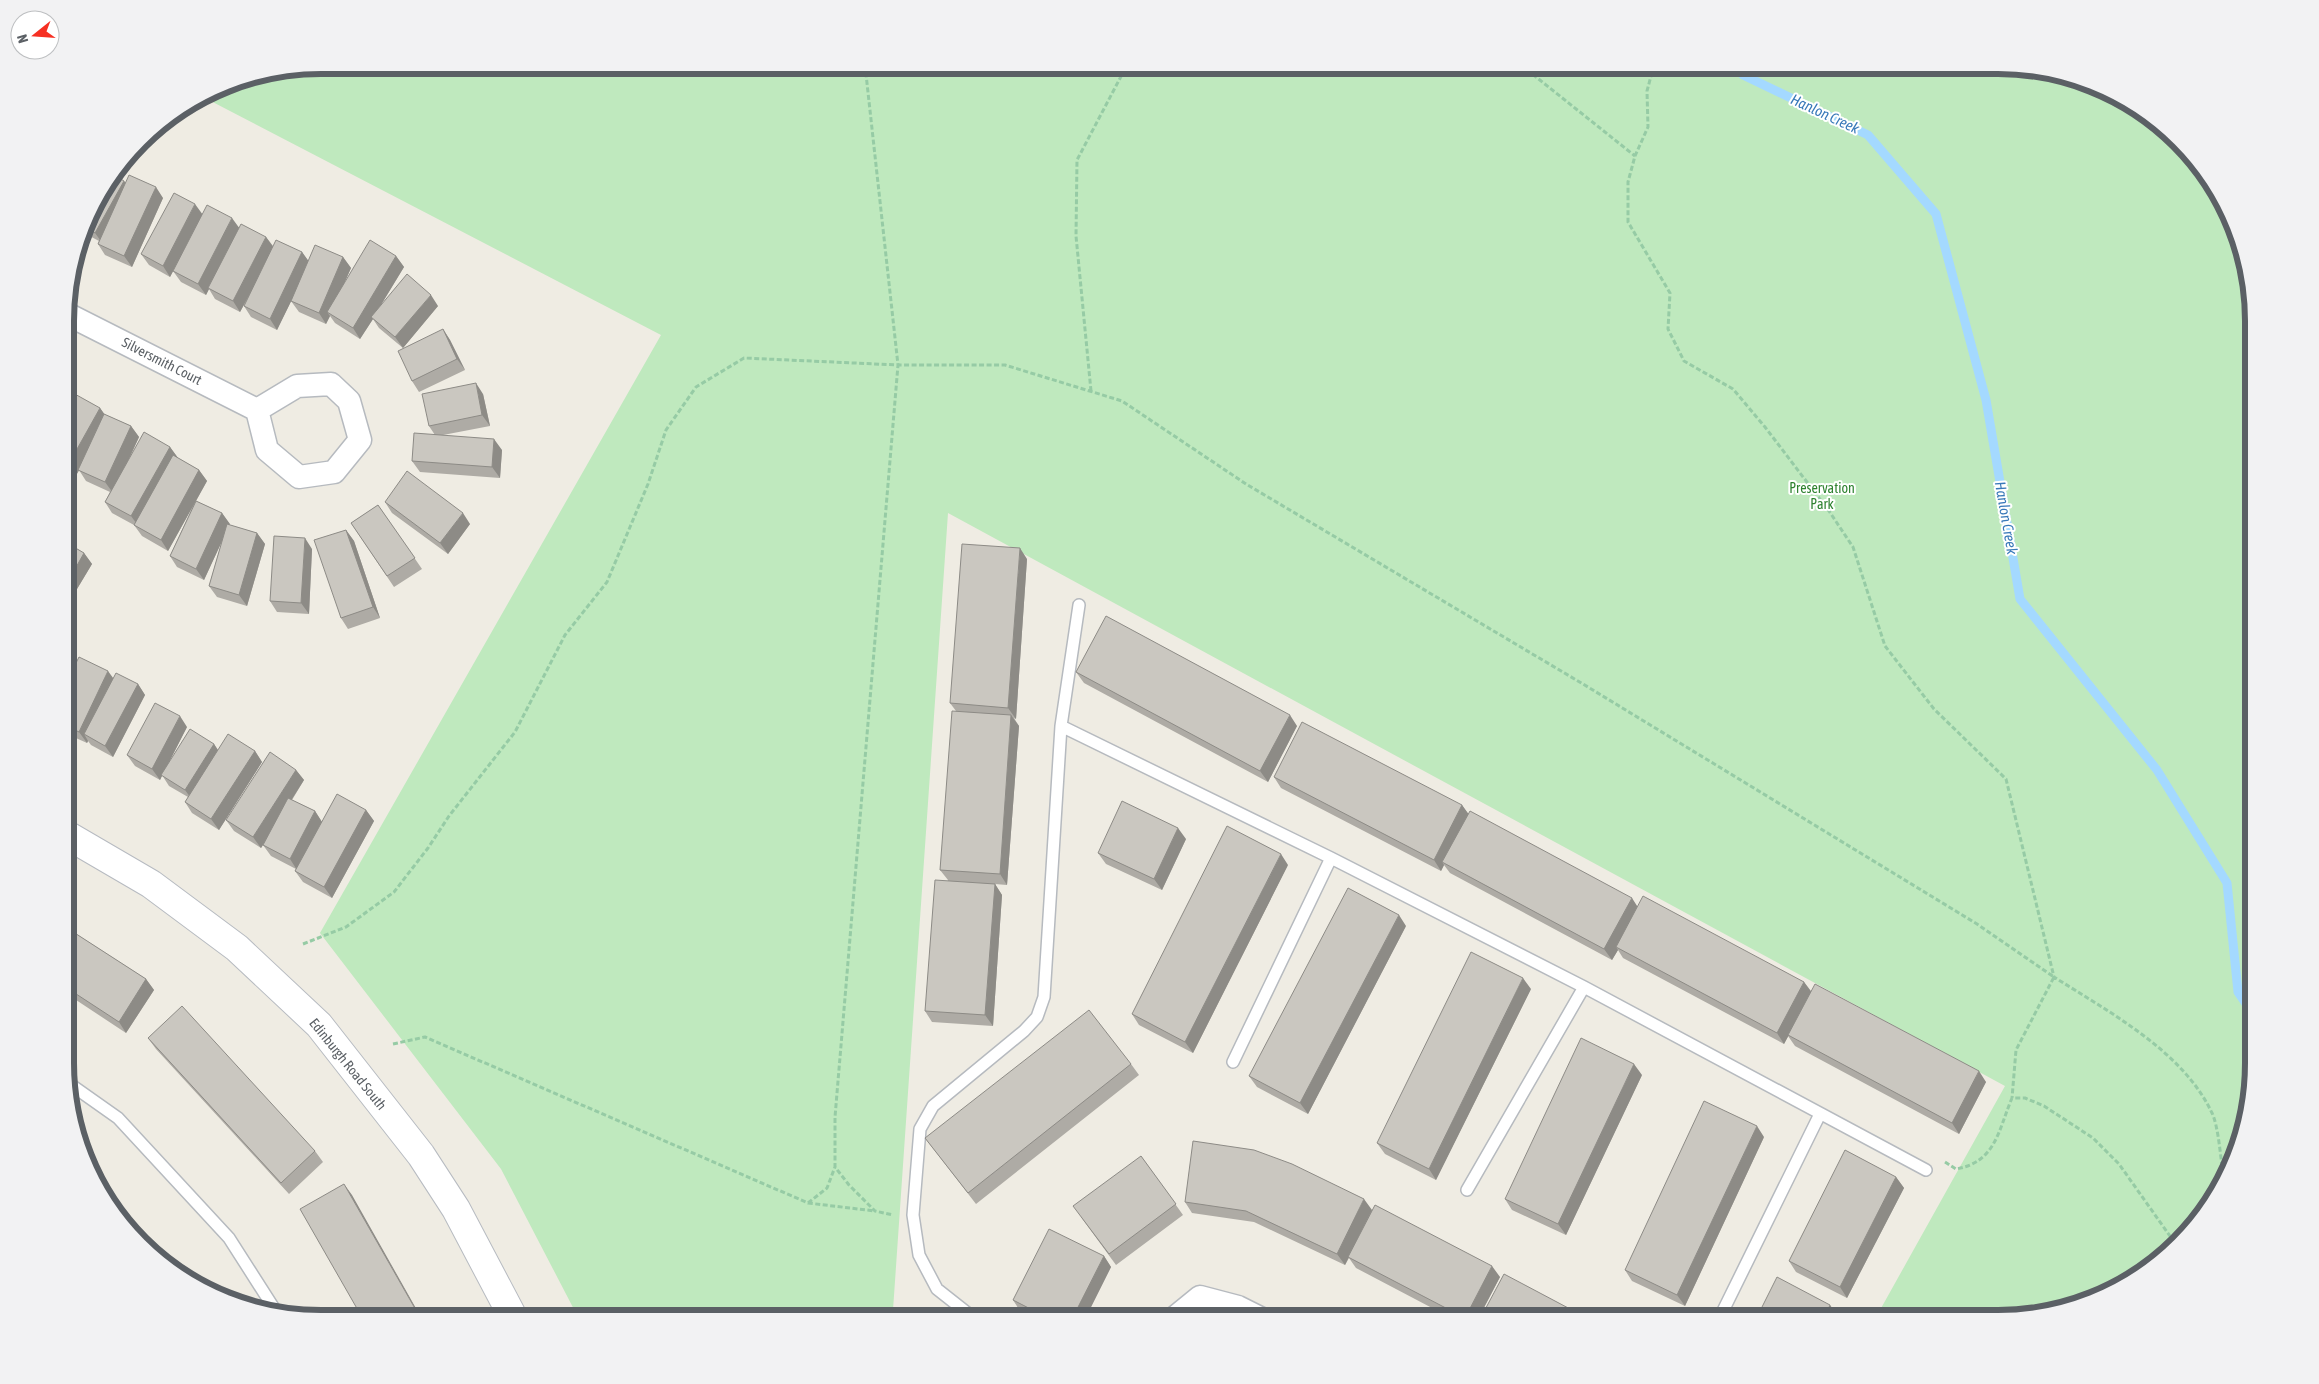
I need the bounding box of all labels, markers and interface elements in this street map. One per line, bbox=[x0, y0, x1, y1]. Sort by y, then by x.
north arrow bbox=[10, 10, 60, 60]
text: N bbox=[14, 33, 31, 45]
water label: Hanlon Creek bbox=[1788, 90, 1863, 137]
street label: Silversmith Court bbox=[119, 334, 205, 388]
park label: Preservation Park bbox=[1789, 480, 1855, 512]
water label: Hanlon Creek bbox=[1992, 480, 2021, 556]
street label: Edinburgh Road South bbox=[306, 1015, 390, 1113]

